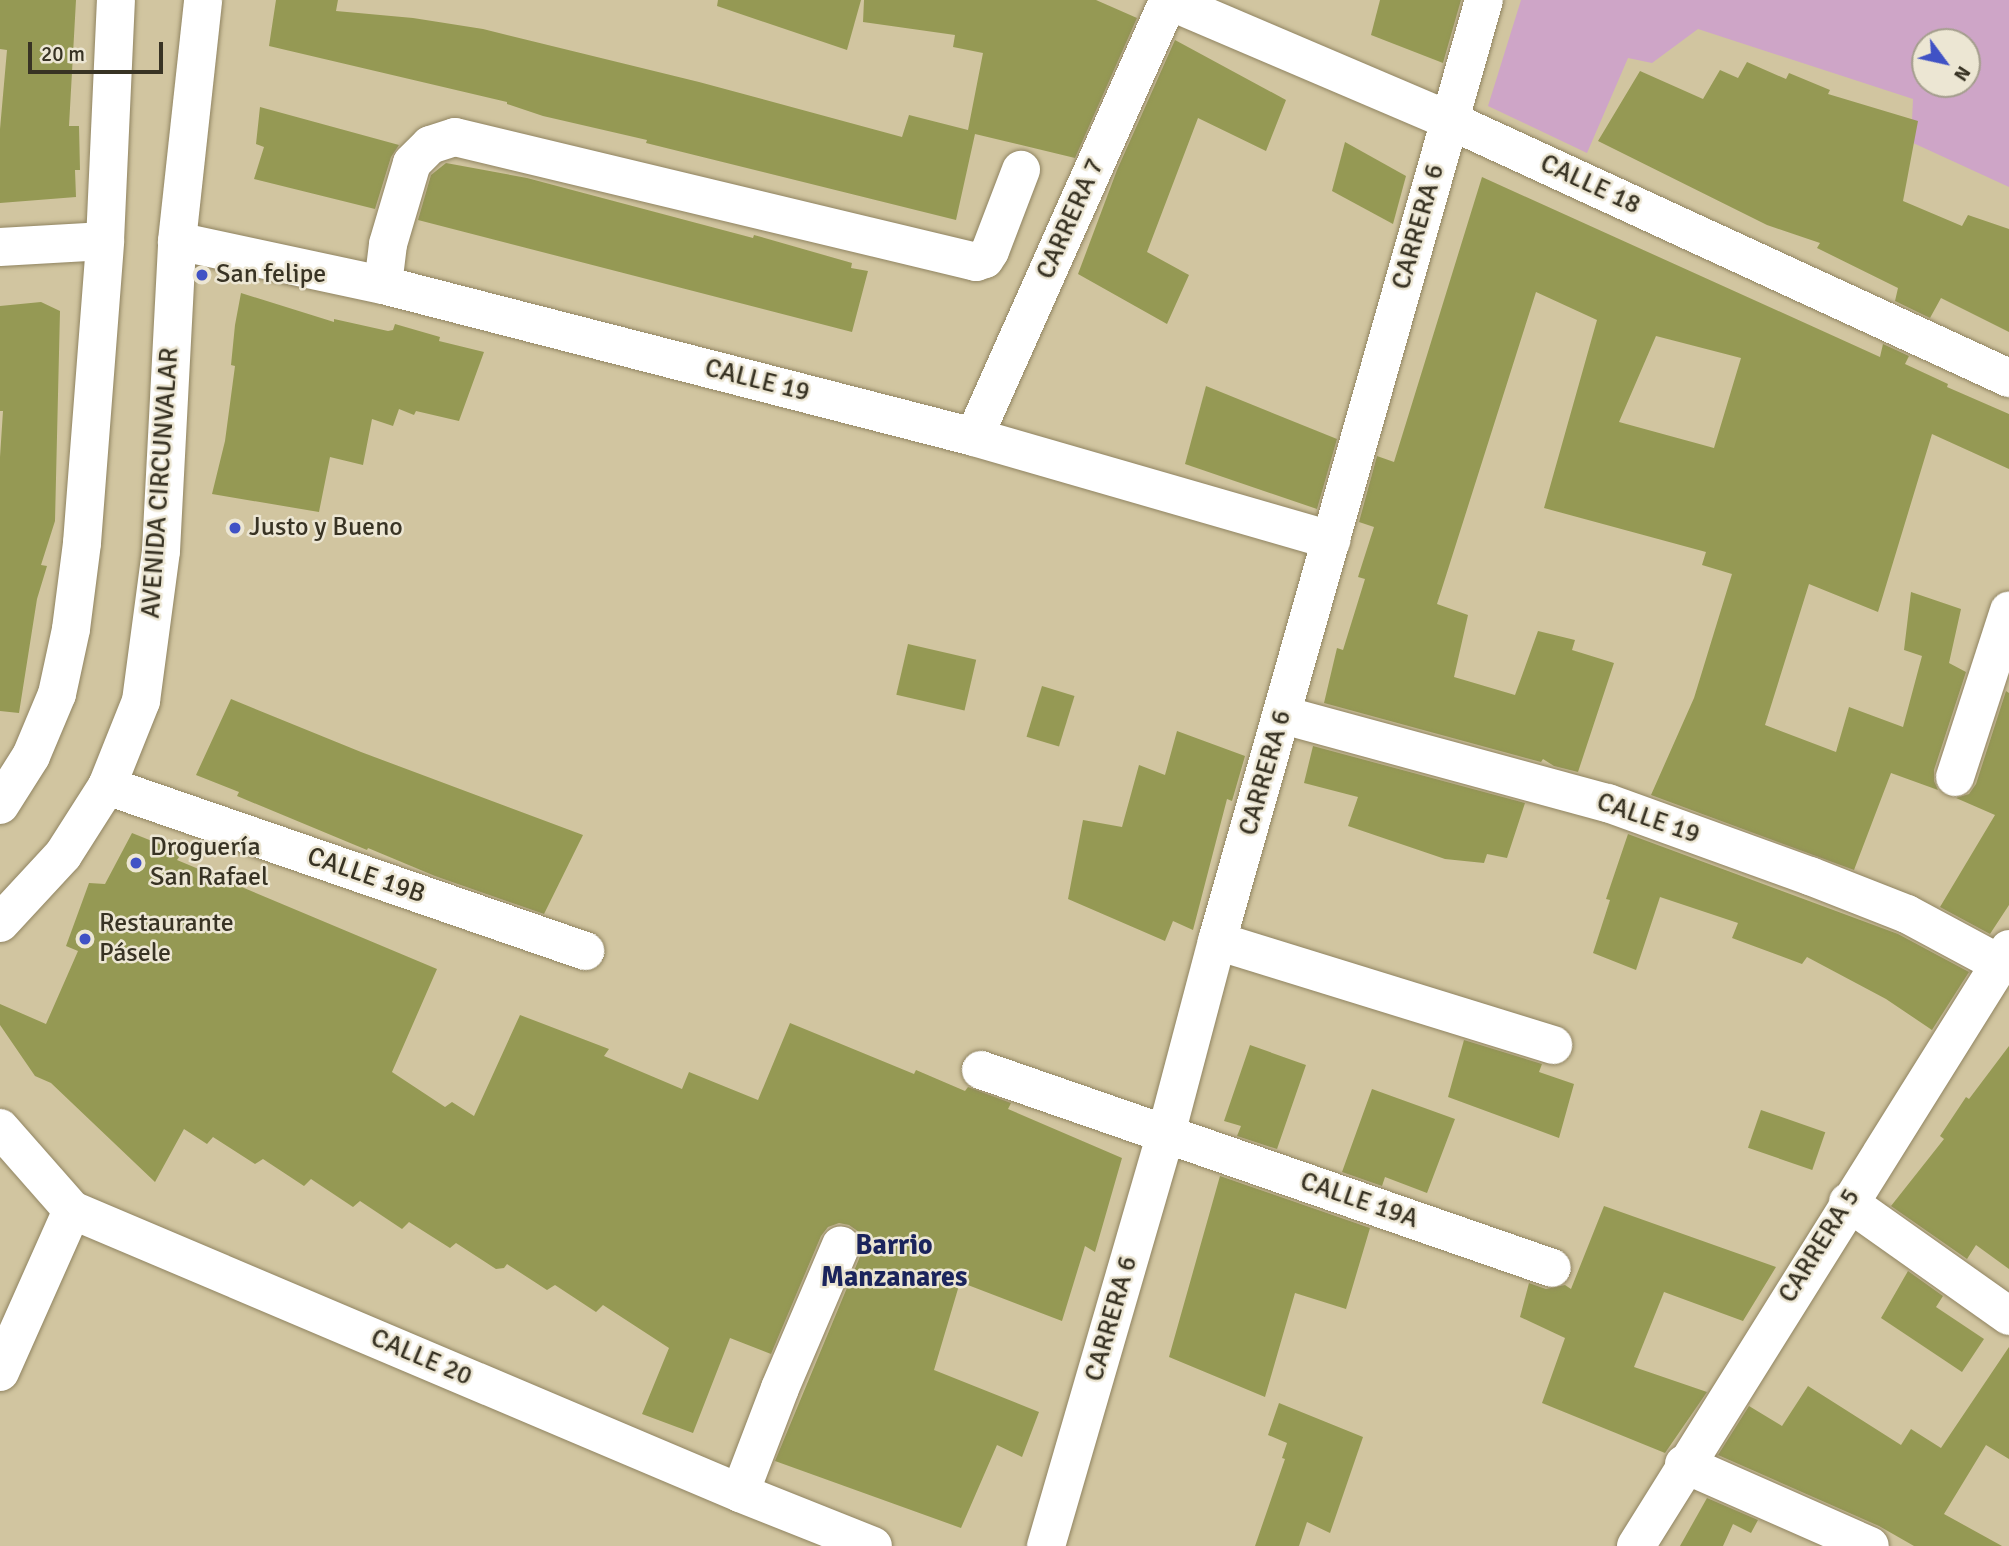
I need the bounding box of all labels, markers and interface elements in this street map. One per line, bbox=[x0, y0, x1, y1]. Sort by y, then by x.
scale bar bbox=[32, 28, 166, 72]
north arrow bbox=[1911, 28, 1981, 98]
text: 20 m bbox=[41, 41, 85, 67]
text: N bbox=[1948, 61, 1976, 85]
street label: CALLE 18 bbox=[1535, 148, 1645, 222]
street label: CARRERA 7 bbox=[1031, 154, 1111, 284]
street label: CARRERA 6 bbox=[1386, 161, 1452, 293]
place label: San felipe bbox=[216, 259, 326, 291]
marker: San felipe bbox=[194, 267, 210, 283]
street label: AVENIDA CIRCUNVALAR bbox=[136, 347, 186, 619]
street label: CALLE 19 bbox=[701, 353, 813, 409]
place label: Justo y Bueno bbox=[249, 512, 403, 544]
marker: Justo y Bueno bbox=[227, 520, 243, 536]
street label: CARRERA 6 bbox=[1233, 707, 1299, 839]
street label: CALLE 19 bbox=[1592, 787, 1704, 851]
place label: Droguería San Rafael bbox=[150, 832, 269, 894]
street label: CALLE 19B bbox=[303, 841, 429, 911]
marker: Droguería San Rafael bbox=[128, 855, 144, 871]
place label: Restaurante Pásele bbox=[99, 908, 234, 970]
marker: Restaurante Pásele bbox=[77, 931, 93, 947]
street label: CALLE 19A bbox=[1296, 1166, 1422, 1236]
street label: CARRERA 5 bbox=[1773, 1183, 1867, 1309]
district label: Barrio Manzanares bbox=[821, 1228, 967, 1294]
street label: CARRERA 6 bbox=[1079, 1253, 1145, 1385]
street label: CALLE 20 bbox=[366, 1323, 476, 1393]

